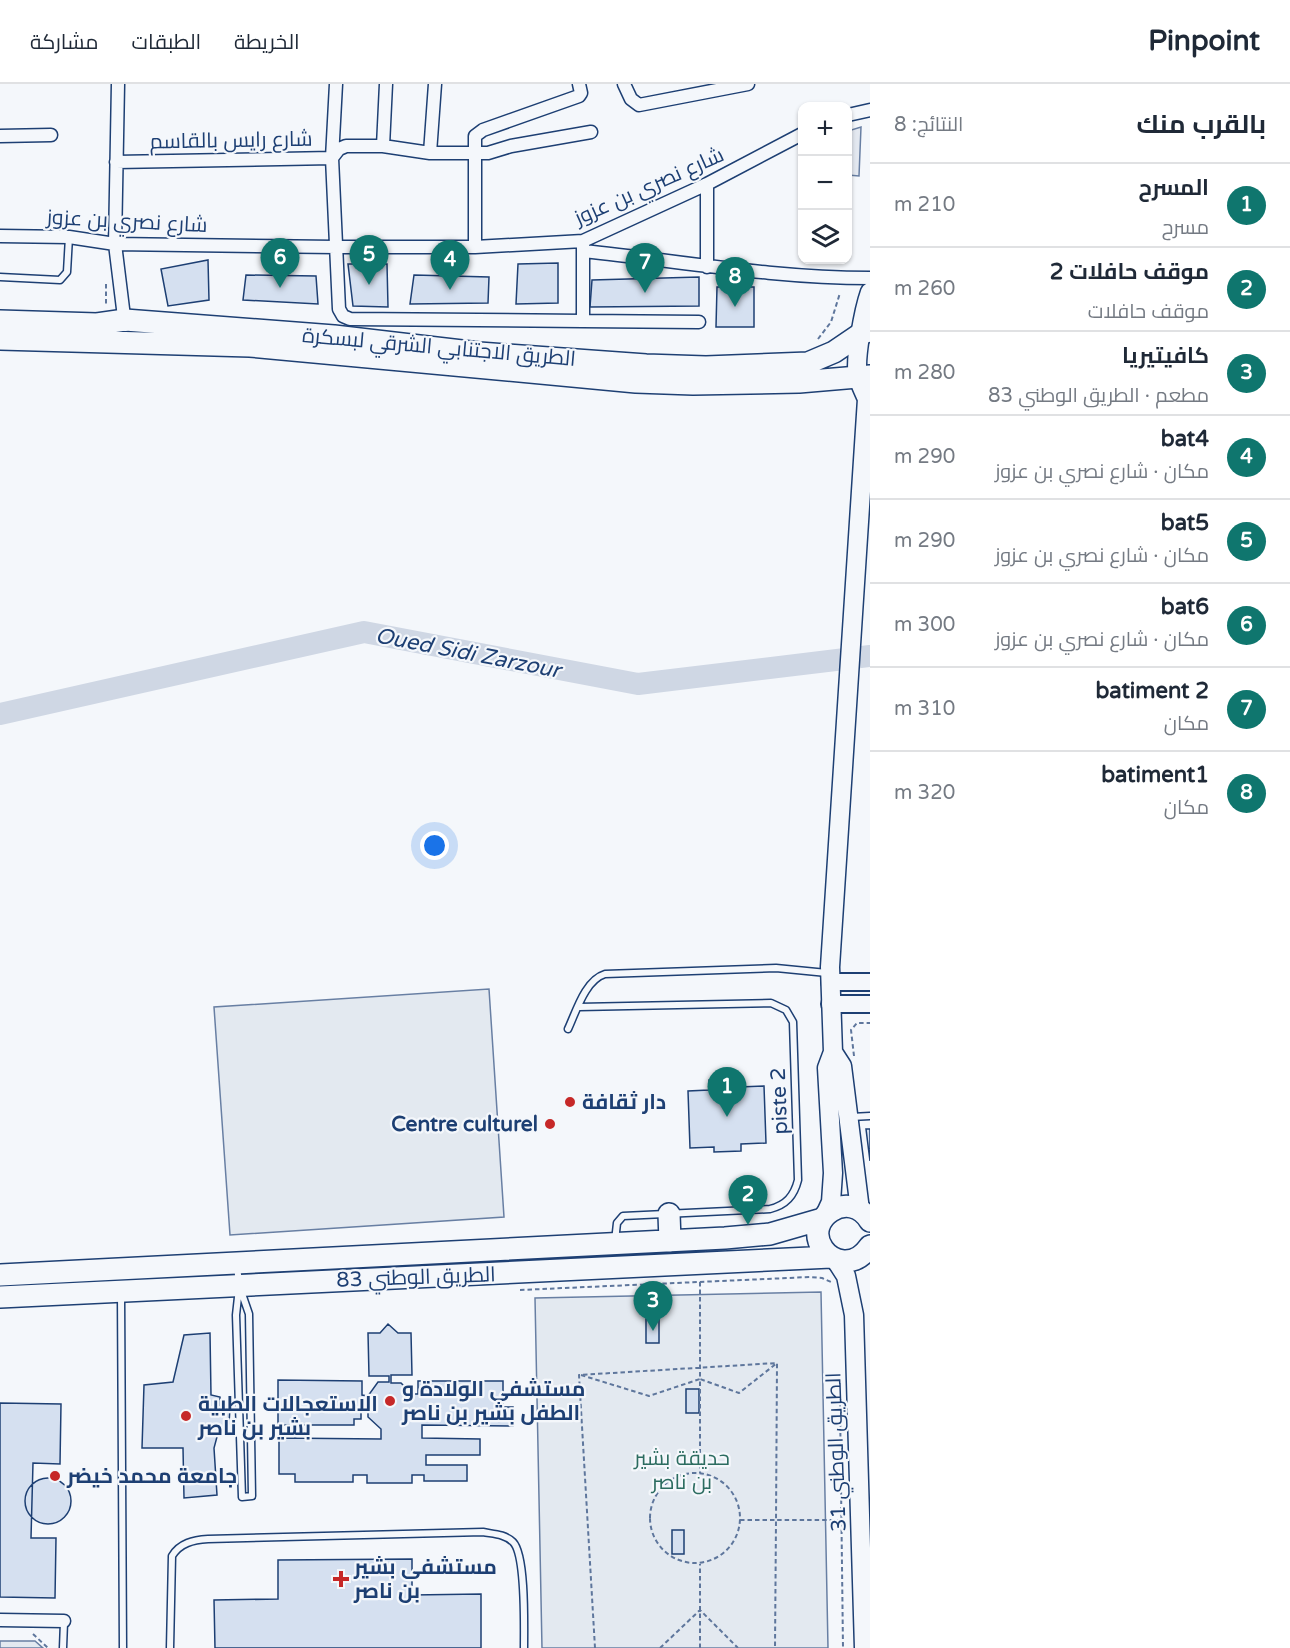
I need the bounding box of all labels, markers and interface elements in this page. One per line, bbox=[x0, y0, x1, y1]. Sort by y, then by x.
text: Pinpoint bbox=[1148, 24, 1260, 58]
text: مشاركة bbox=[30, 30, 99, 55]
text: الطبقات bbox=[132, 30, 201, 55]
text: الخريطة bbox=[234, 30, 300, 55]
map controls bbox=[798, 102, 852, 264]
button: + bbox=[798, 102, 852, 156]
text: بالقرب منك bbox=[1137, 109, 1266, 140]
text: النتائج: 8 bbox=[894, 113, 963, 137]
street label: شارع رايس بالقاسم bbox=[149, 127, 313, 155]
street label: شارع نصري بن عزوز bbox=[570, 142, 729, 234]
button: − bbox=[798, 156, 852, 210]
text: المسرح bbox=[1138, 175, 1209, 201]
text: 210 m bbox=[894, 193, 955, 217]
text: 1 bbox=[1240, 193, 1253, 217]
street label: شارع نصري بن عزوز bbox=[45, 205, 208, 241]
button: layers bbox=[798, 210, 852, 264]
text: مسرح bbox=[1162, 216, 1209, 240]
pin: 5 bbox=[350, 236, 388, 285]
pin: 6 bbox=[260, 238, 300, 288]
pin: 4 bbox=[430, 240, 470, 290]
pin: 7 bbox=[626, 244, 664, 293]
pin: 8 bbox=[716, 258, 754, 307]
text: موقف حافلات 2 bbox=[1050, 259, 1209, 285]
text: 260 m bbox=[894, 277, 955, 301]
text: 2 bbox=[1240, 277, 1253, 301]
text: موقف حافلات bbox=[1088, 300, 1209, 324]
street label: الطريق الاجتنابي الشرقي لبسكرة bbox=[301, 323, 577, 375]
text: كافيتيريا bbox=[1122, 343, 1209, 369]
text: 280 m bbox=[894, 361, 955, 385]
text: 3 bbox=[1240, 361, 1253, 385]
text: مطعم · الطريق الوطني 83 bbox=[988, 384, 1209, 408]
text: bat4 bbox=[1161, 426, 1209, 452]
text: 290 m bbox=[894, 445, 955, 469]
text: 4 bbox=[1240, 445, 1253, 469]
text: مكان · شارع نصري بن عزوز bbox=[995, 460, 1209, 484]
text: bat5 bbox=[1161, 510, 1209, 536]
text: 290 m bbox=[894, 529, 955, 553]
text: 5 bbox=[1240, 529, 1253, 553]
text: مكان · شارع نصري بن عزوز bbox=[995, 544, 1209, 568]
text: bat6 bbox=[1161, 594, 1209, 620]
text: 300 m bbox=[894, 613, 955, 637]
text: 6 bbox=[1240, 613, 1253, 637]
water label: Oued Sidi Zarzour bbox=[373, 622, 565, 684]
text: مكان · شارع نصري بن عزوز bbox=[995, 628, 1209, 652]
text: batiment 2 bbox=[1095, 678, 1209, 704]
text: 310 m bbox=[894, 697, 955, 721]
text: 7 bbox=[1240, 697, 1253, 721]
text: مكان bbox=[1164, 712, 1209, 736]
text: batiment1 bbox=[1101, 762, 1209, 788]
text: 320 m bbox=[894, 781, 955, 805]
text: 8 bbox=[1240, 781, 1253, 805]
text: مكان bbox=[1164, 796, 1209, 820]
your location bbox=[420, 831, 449, 860]
street label: piste 2 bbox=[766, 1067, 793, 1135]
pin: 1 bbox=[708, 1068, 746, 1117]
place label: دار ثقافة bbox=[582, 1090, 666, 1115]
marker: دار ثقافة bbox=[563, 1095, 577, 1109]
place label: Centre culturel bbox=[391, 1112, 538, 1137]
marker: Centre culturel bbox=[543, 1117, 557, 1131]
pin: 2 bbox=[728, 1176, 768, 1225]
street label: الطريق الوطني 83 bbox=[336, 1262, 496, 1296]
pin: 3 bbox=[634, 1282, 672, 1331]
street label: الطريق الوطني 31 bbox=[821, 1372, 855, 1532]
place label: مستشفى الولادة و الطفل بشير بن ناصر bbox=[401, 1377, 585, 1426]
place label: الاستعجالات الطبية بشير بن ناصر bbox=[197, 1392, 378, 1441]
marker: مستشفى الولادة و الطفل بشير بن ناصر bbox=[383, 1394, 397, 1408]
marker: الاستعجالات الطبية بشير بن ناصر bbox=[179, 1409, 193, 1423]
park label: حديقة بشير بن ناصر bbox=[633, 1446, 730, 1495]
place label: جامعة محمد خيضر bbox=[66, 1464, 237, 1489]
marker: جامعة محمد خيضر bbox=[48, 1469, 62, 1483]
place label: مستشفى بشير بن ناصر bbox=[353, 1555, 497, 1604]
marker: مستشفى بشير بن ناصر bbox=[332, 1570, 350, 1588]

